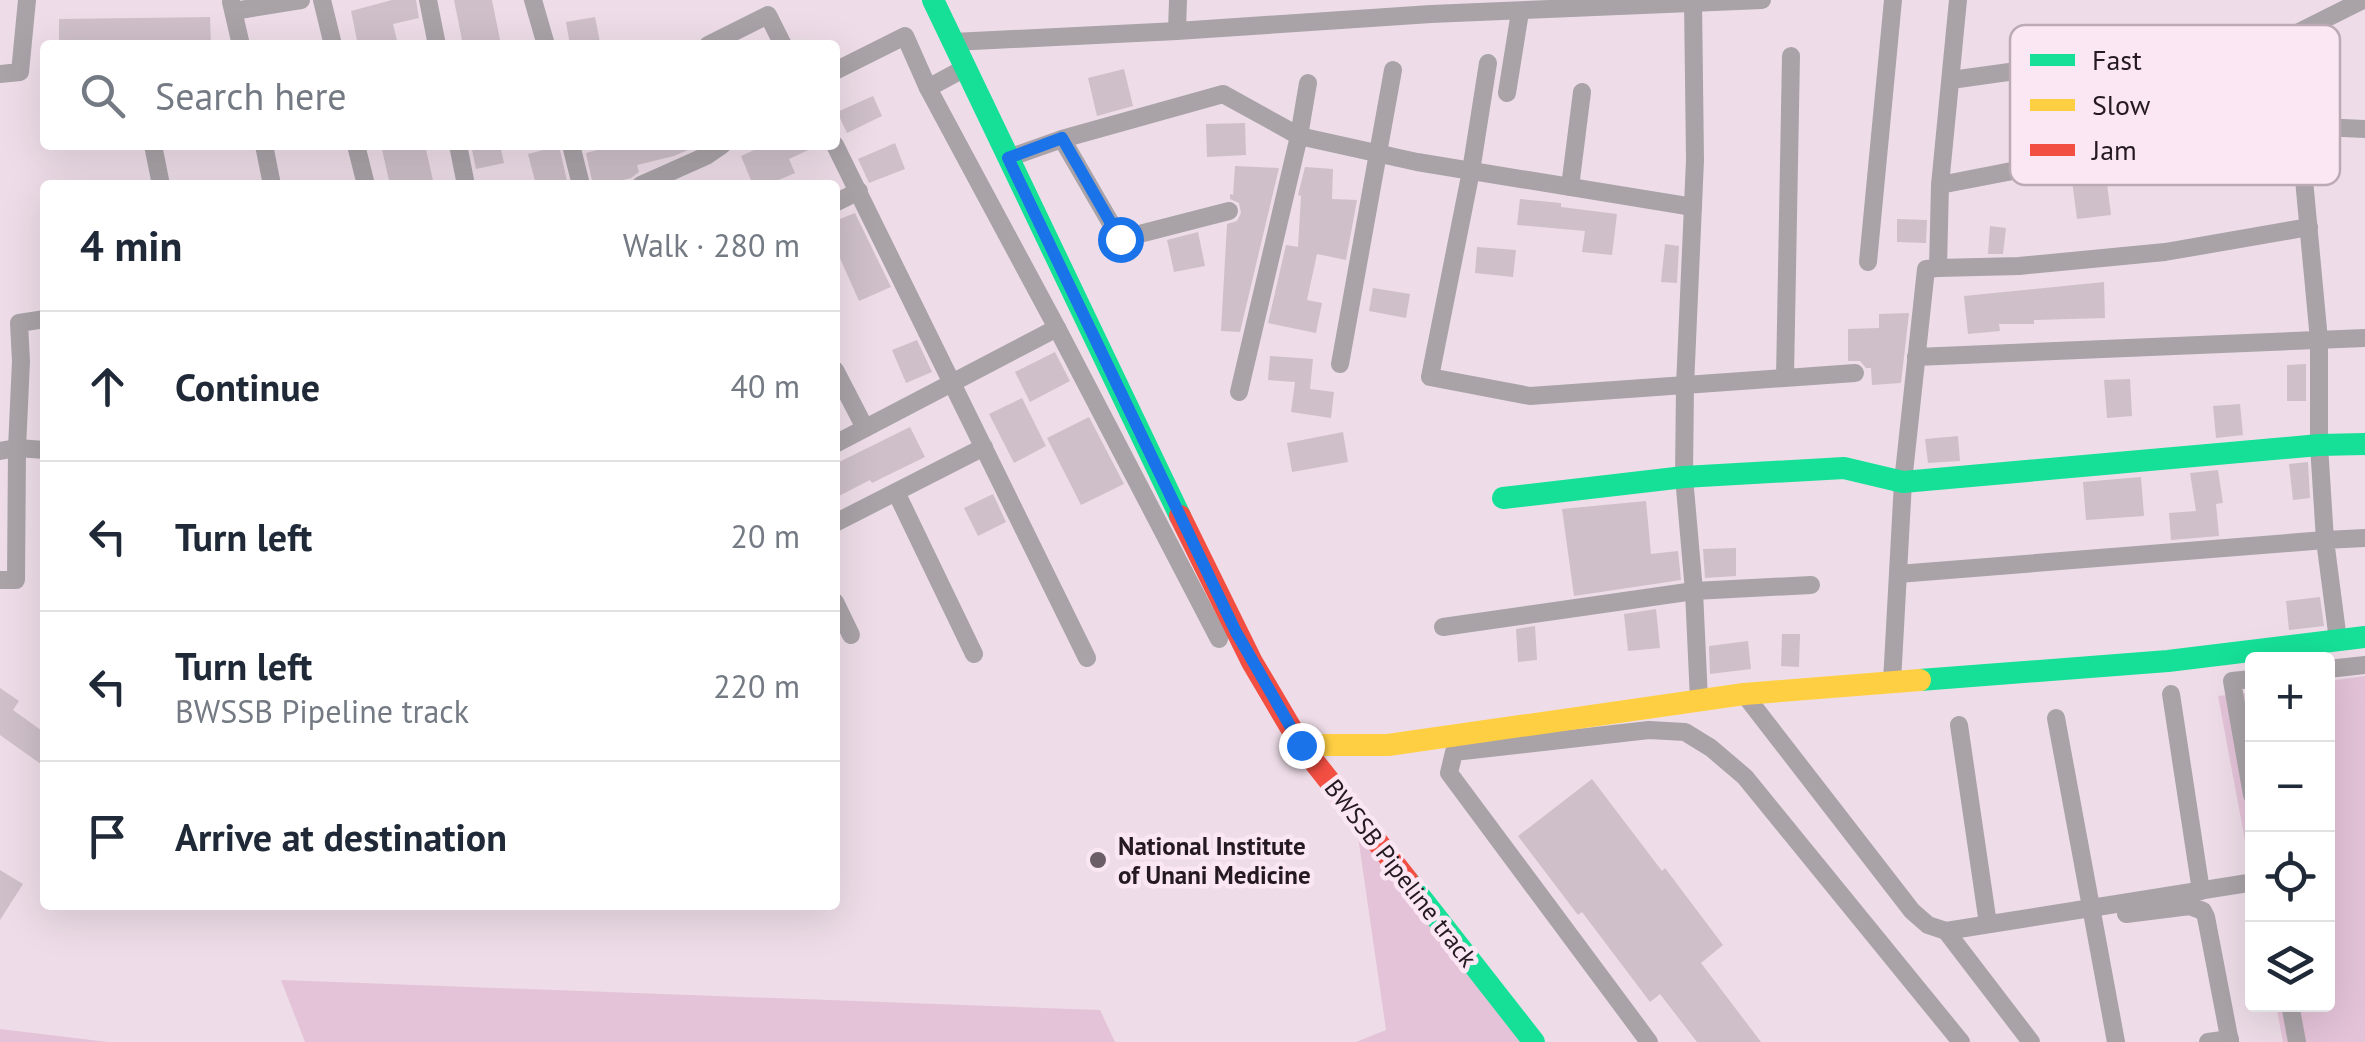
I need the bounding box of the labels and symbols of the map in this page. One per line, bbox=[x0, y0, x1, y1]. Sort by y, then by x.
legend bbox=[2010, 25, 2340, 185]
text: Fast bbox=[2092, 41, 2142, 78]
text: Slow bbox=[2092, 86, 2151, 123]
text: Jam bbox=[2091, 131, 2137, 168]
route start bbox=[1098, 217, 1144, 263]
route end bbox=[1279, 723, 1325, 769]
street label: BWSSB Pipeline track bbox=[1318, 773, 1484, 973]
place label: National Institute of Unani Medicine bbox=[1118, 830, 1311, 891]
marker: National Institute of Unani Medicine bbox=[1087, 849, 1109, 871]

